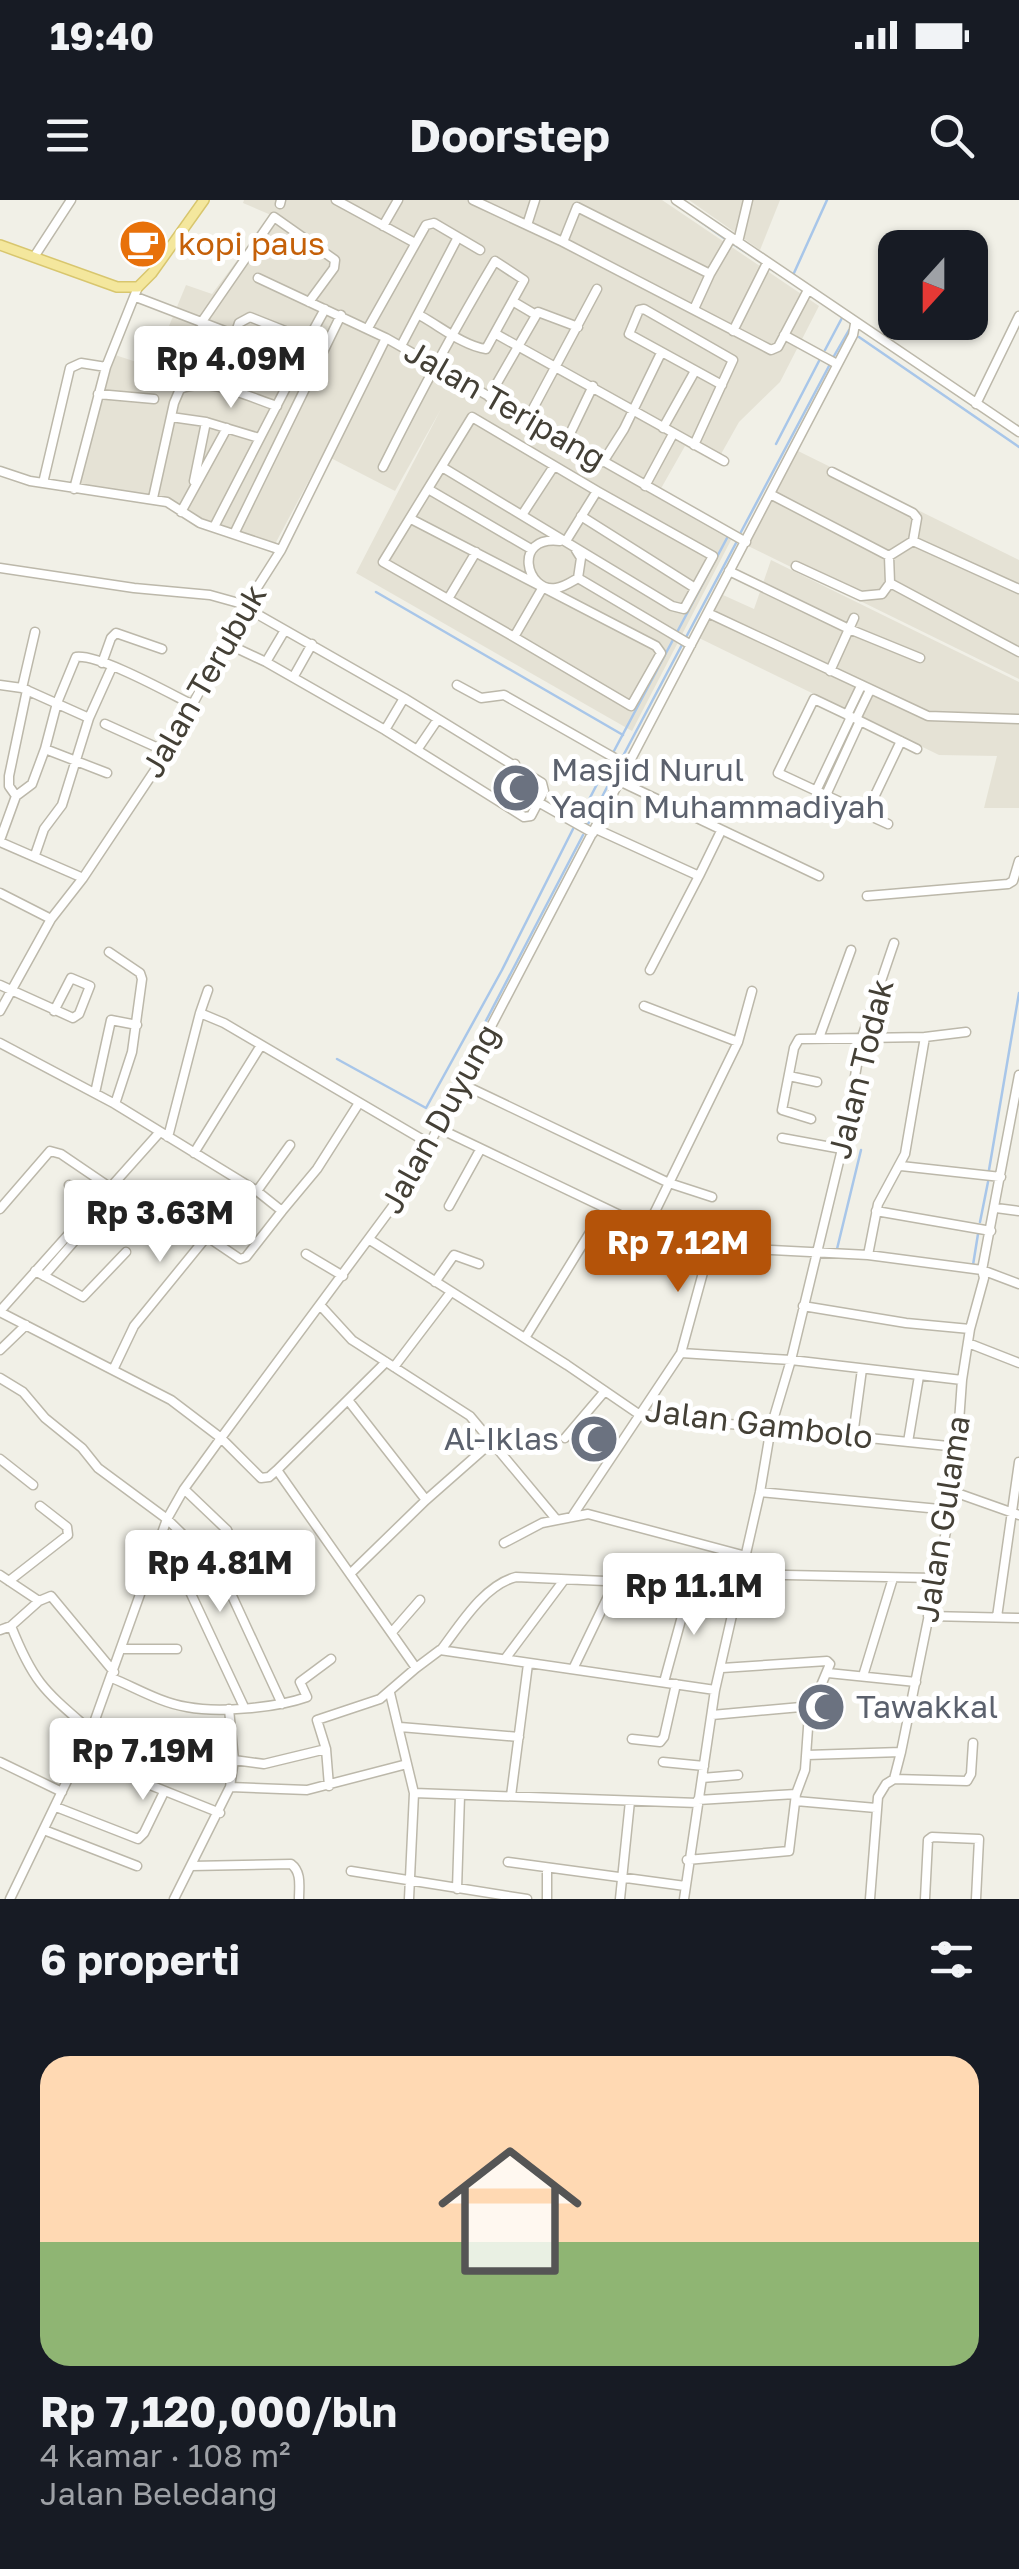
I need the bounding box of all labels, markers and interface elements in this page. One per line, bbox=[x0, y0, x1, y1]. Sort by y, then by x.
text: 19:40 bbox=[50, 13, 154, 58]
icon: menu bbox=[40, 108, 95, 163]
text: Doorstep bbox=[409, 108, 610, 162]
icon: search bbox=[924, 108, 979, 163]
cafe icon: kopi paus bbox=[117, 218, 169, 270]
place label: kopi paus bbox=[178, 224, 325, 262]
north arrow bbox=[878, 230, 988, 340]
map controls bbox=[878, 230, 988, 340]
pin: Rp 4.09M bbox=[128, 326, 334, 411]
street label: Jalan Teripang bbox=[398, 331, 613, 477]
text: Rp 4.09M bbox=[156, 339, 306, 377]
street label: Jalan Terubuk bbox=[133, 577, 274, 784]
place label: Masjid Nurul Yaqin Muhammadiyah bbox=[551, 750, 885, 825]
mosque icon: Masjid Nurul Yaqin Muhammadiyah bbox=[490, 762, 542, 814]
street label: Jalan Todak bbox=[819, 975, 901, 1163]
street label: Jalan Duyung bbox=[372, 1017, 507, 1220]
pin: Rp 3.63M bbox=[57, 1180, 263, 1265]
text: Rp 3.63M bbox=[86, 1193, 234, 1231]
pin: Rp 7.12M bbox=[575, 1210, 781, 1295]
text: Rp 7.12M bbox=[607, 1223, 749, 1261]
street label: Jalan Gambolo bbox=[643, 1390, 875, 1456]
mosque icon: Al-Iklas bbox=[568, 1413, 620, 1465]
street label: Jalan Gulama bbox=[907, 1413, 977, 1625]
place label: Al-Iklas bbox=[444, 1419, 559, 1457]
pin: Rp 4.81M bbox=[117, 1530, 323, 1615]
text: Rp 4.81M bbox=[147, 1543, 293, 1581]
pin: Rp 11.1M bbox=[591, 1553, 797, 1638]
text: Rp 11.1M bbox=[625, 1566, 763, 1604]
mosque icon: Tawakkal bbox=[795, 1681, 847, 1733]
place label: Tawakkal bbox=[856, 1687, 998, 1725]
pin: Rp 7.19M bbox=[40, 1718, 246, 1803]
text: Rp 7.19M bbox=[72, 1731, 214, 1769]
icon: filters bbox=[924, 1932, 979, 1987]
text: 6 properti bbox=[40, 1934, 240, 1984]
icon: home bbox=[420, 2121, 600, 2301]
text: Rp 7,120,000/bln bbox=[40, 2386, 397, 2436]
text: 4 kamar · 108 m² bbox=[40, 2436, 291, 2474]
text: Jalan Beledang bbox=[40, 2474, 277, 2512]

